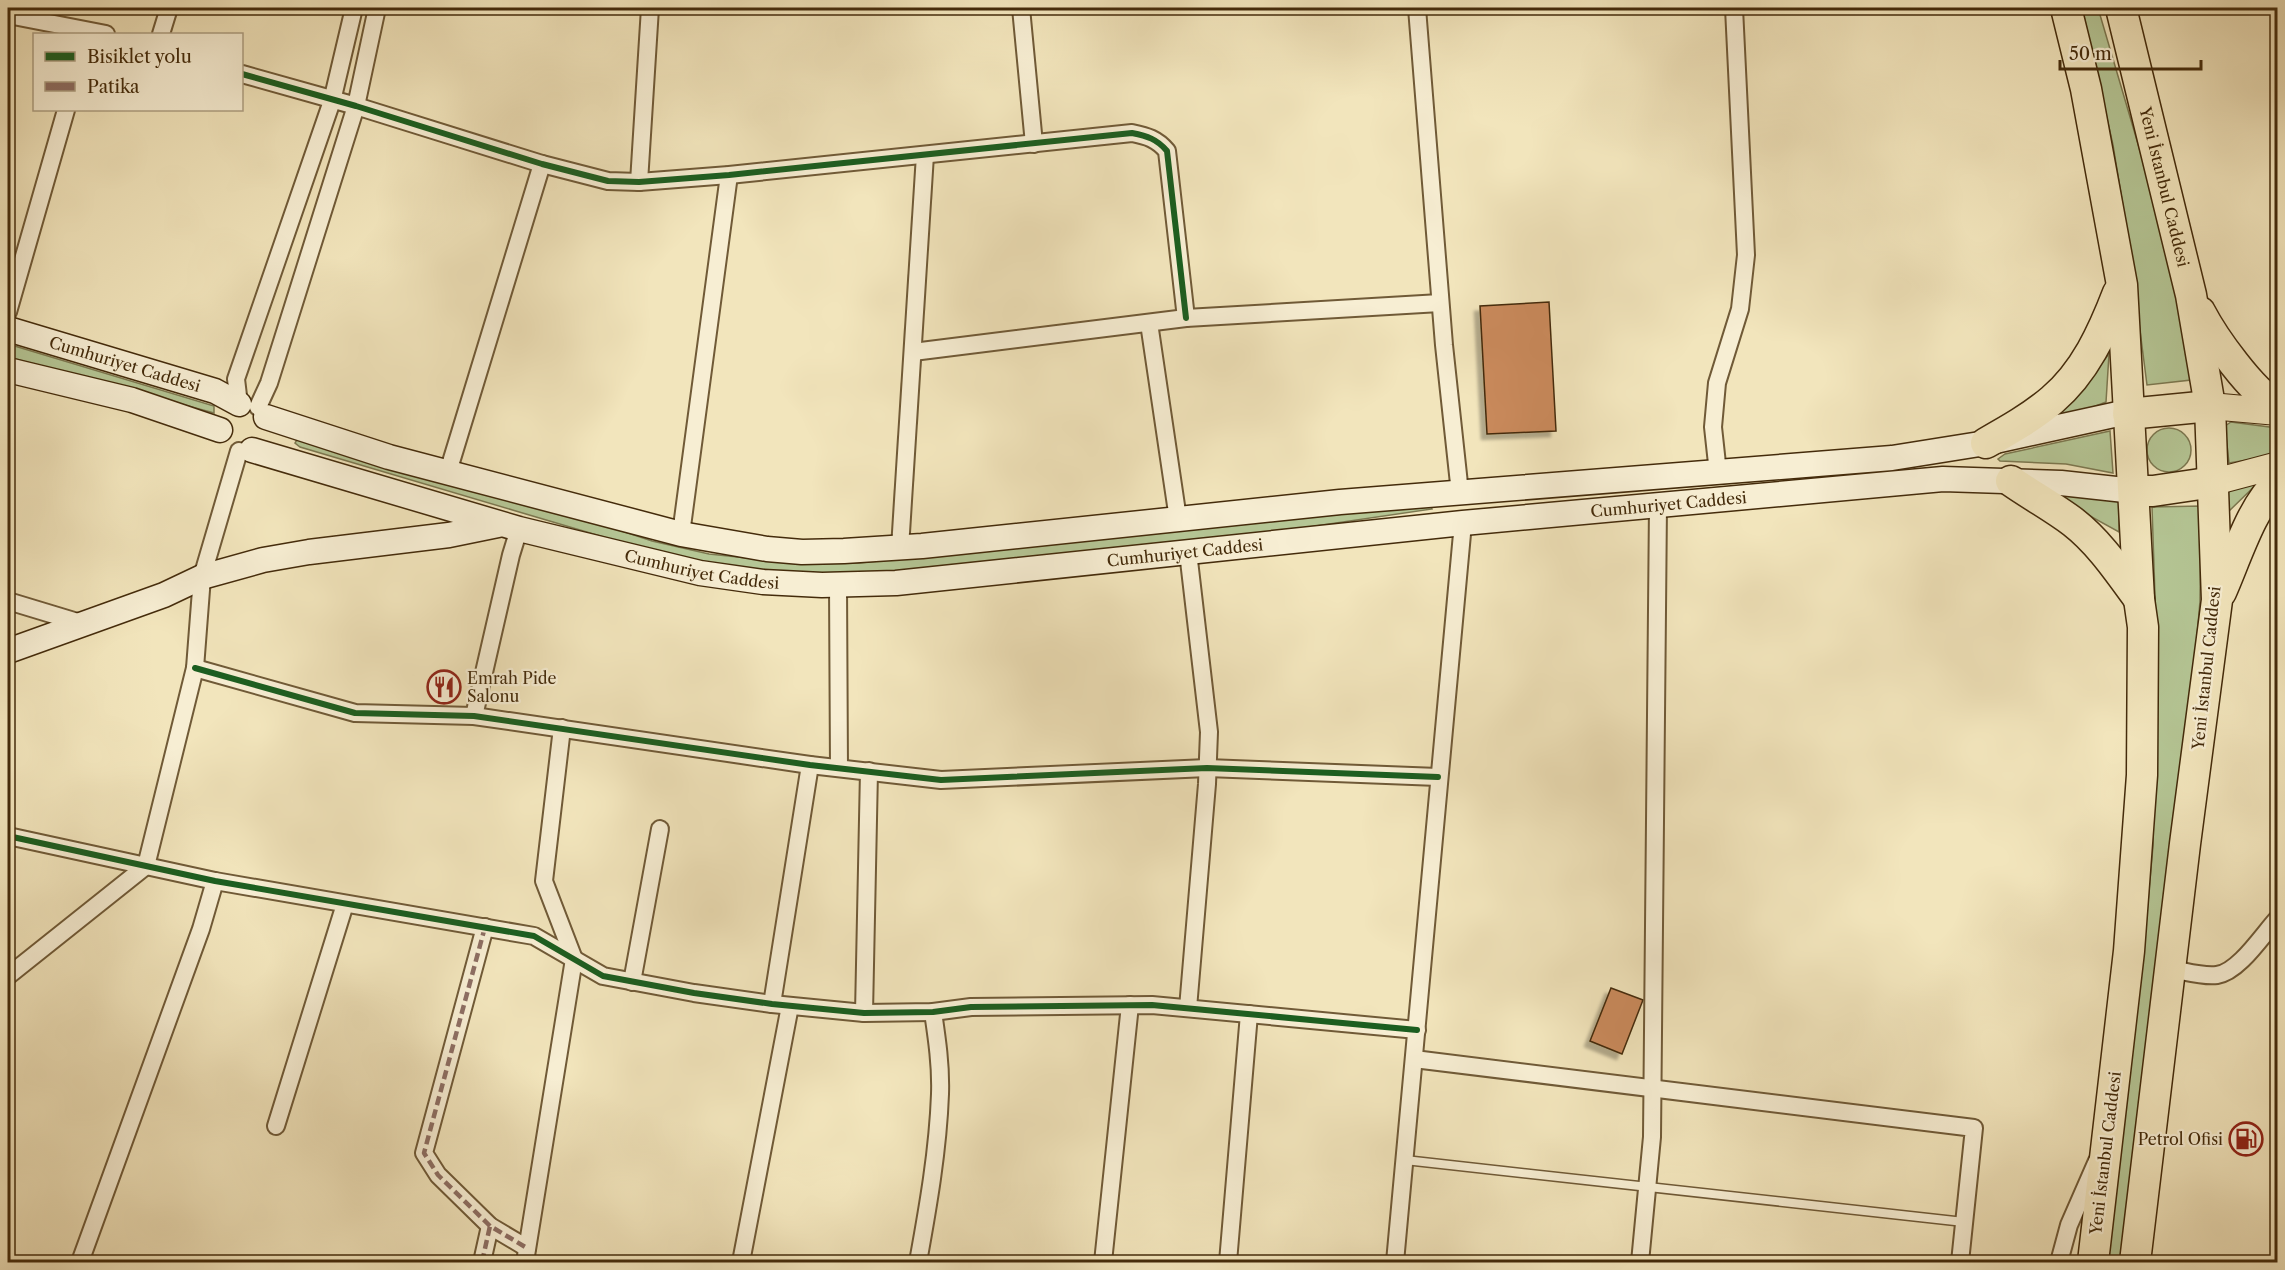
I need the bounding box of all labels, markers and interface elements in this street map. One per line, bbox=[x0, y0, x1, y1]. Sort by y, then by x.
legend bbox=[33, 33, 243, 111]
scale bar bbox=[2060, 33, 2201, 71]
text: 50 m bbox=[2069, 43, 2112, 65]
text: Bisiklet yolu bbox=[87, 46, 192, 68]
text: Patika bbox=[87, 76, 140, 98]
street label: Yeni İstanbul Caddesi bbox=[2135, 104, 2194, 269]
street label: Cumhuriyet Caddesi bbox=[47, 332, 203, 396]
street label: Cumhuriyet Caddesi bbox=[1589, 487, 1748, 521]
street label: Cumhuriyet Caddesi bbox=[1106, 534, 1264, 571]
street label: Cumhuriyet Caddesi bbox=[623, 545, 780, 593]
street label: Yeni İstanbul Caddesi bbox=[2187, 585, 2225, 752]
place label: Emrah Pide Salonu bbox=[467, 668, 556, 706]
restaurant icon: Emrah Pide Salonu bbox=[426, 669, 462, 705]
street label: Yeni İstanbul Caddesi bbox=[2085, 1070, 2125, 1237]
fuel station icon: Petrol Ofisi bbox=[2228, 1121, 2264, 1157]
place label: Petrol Ofisi bbox=[2138, 1129, 2223, 1149]

